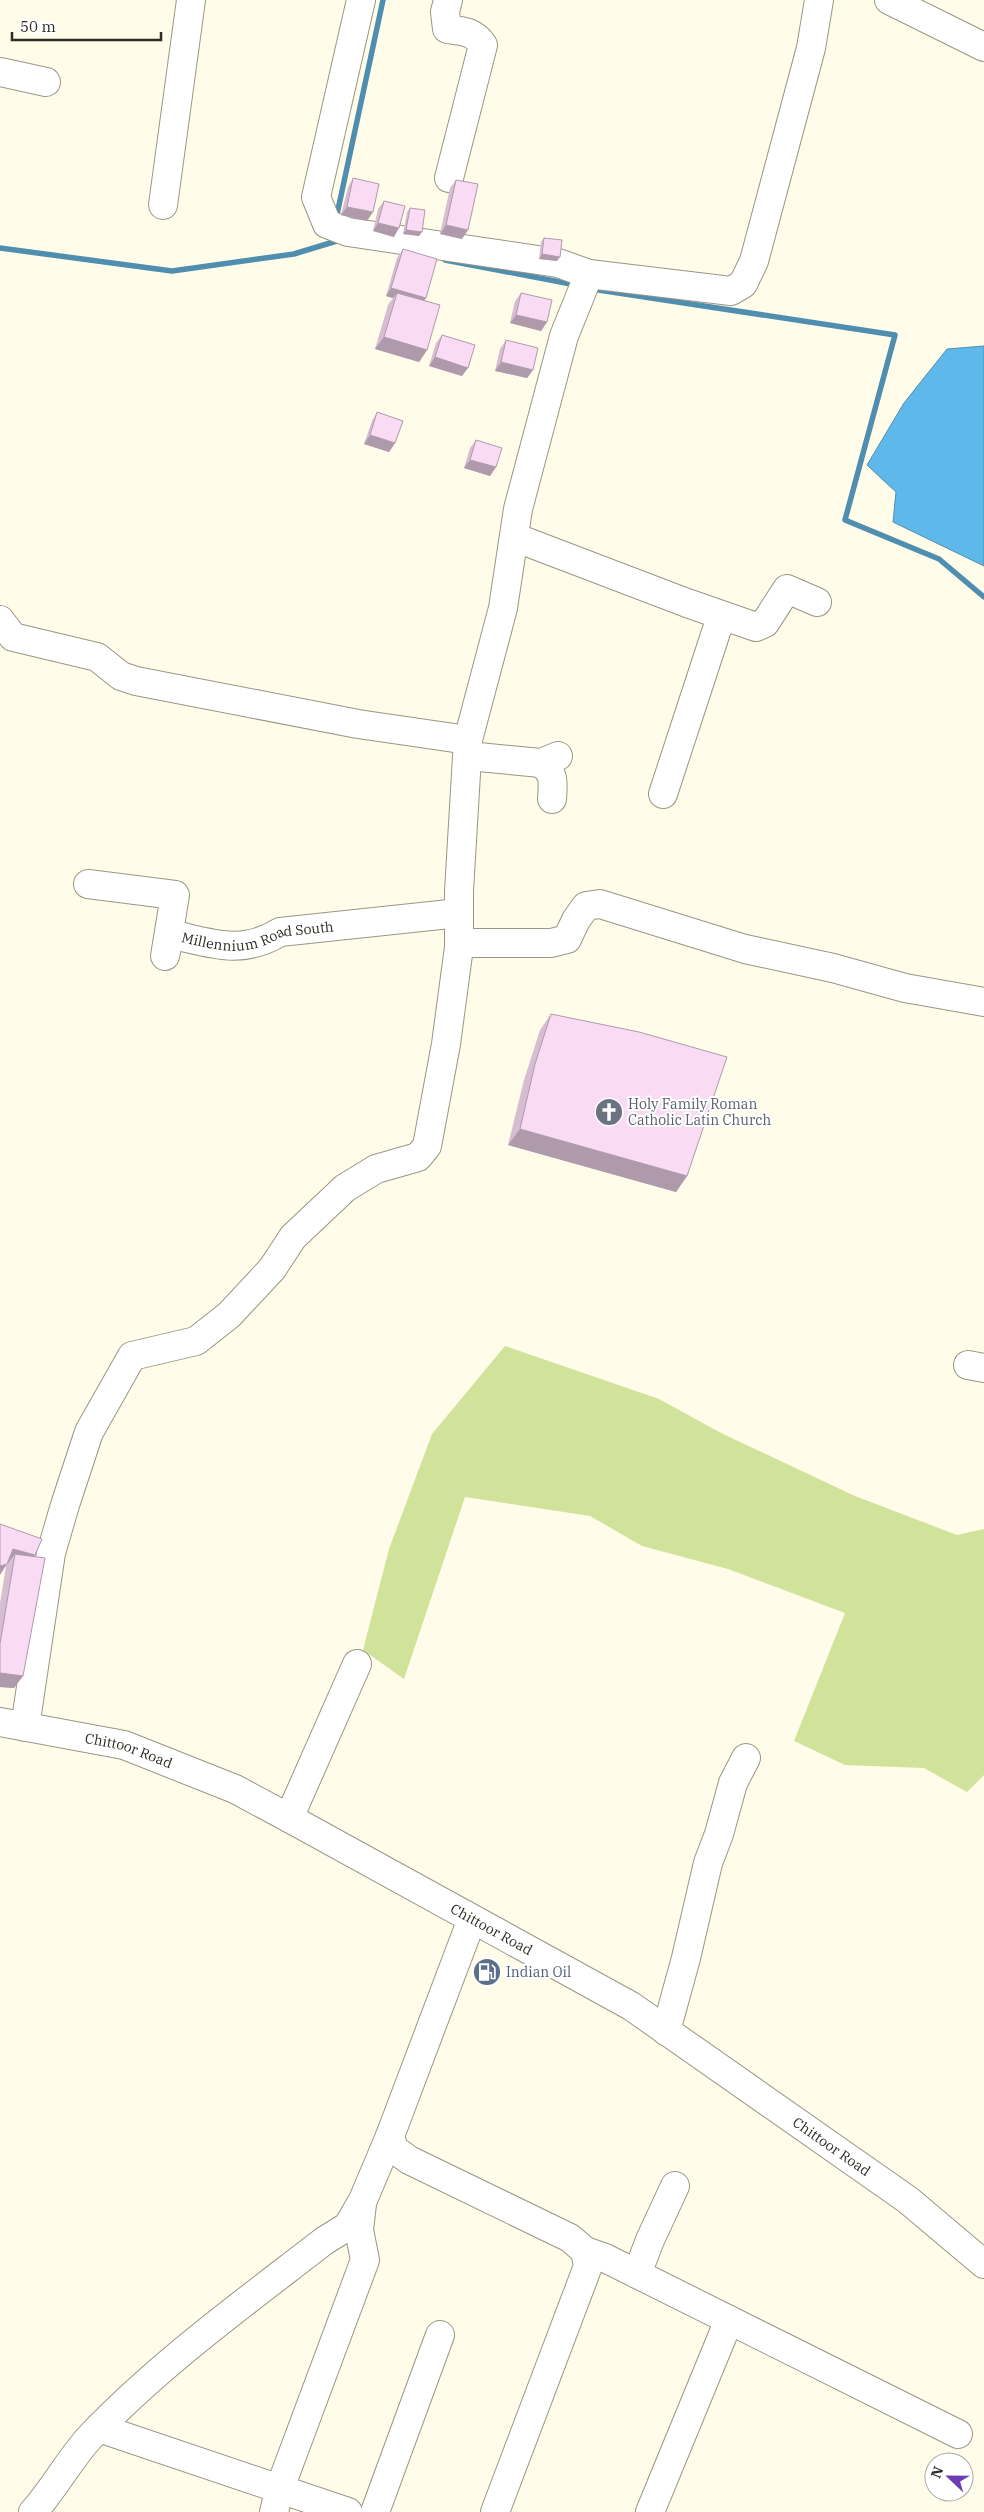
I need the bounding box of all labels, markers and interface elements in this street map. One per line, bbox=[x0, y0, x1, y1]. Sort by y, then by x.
scale bar bbox=[12, 10, 161, 42]
text: 50 m bbox=[20, 17, 56, 36]
street label: Millennium Road South bbox=[180, 917, 335, 955]
place label: Holy Family Roman Catholic Latin Church bbox=[628, 1095, 771, 1129]
church icon: Holy Family Roman Catholic Latin Church bbox=[594, 1097, 624, 1127]
street label: Chittoor Road bbox=[83, 1729, 175, 1772]
street label: Chittoor Road bbox=[447, 1900, 536, 1959]
fuel station icon: Indian Oil bbox=[472, 1957, 502, 1987]
place label: Indian Oil bbox=[506, 1963, 571, 1981]
street label: Chittoor Road bbox=[789, 2113, 874, 2180]
north arrow bbox=[924, 2452, 974, 2502]
text: N bbox=[927, 2464, 947, 2481]

